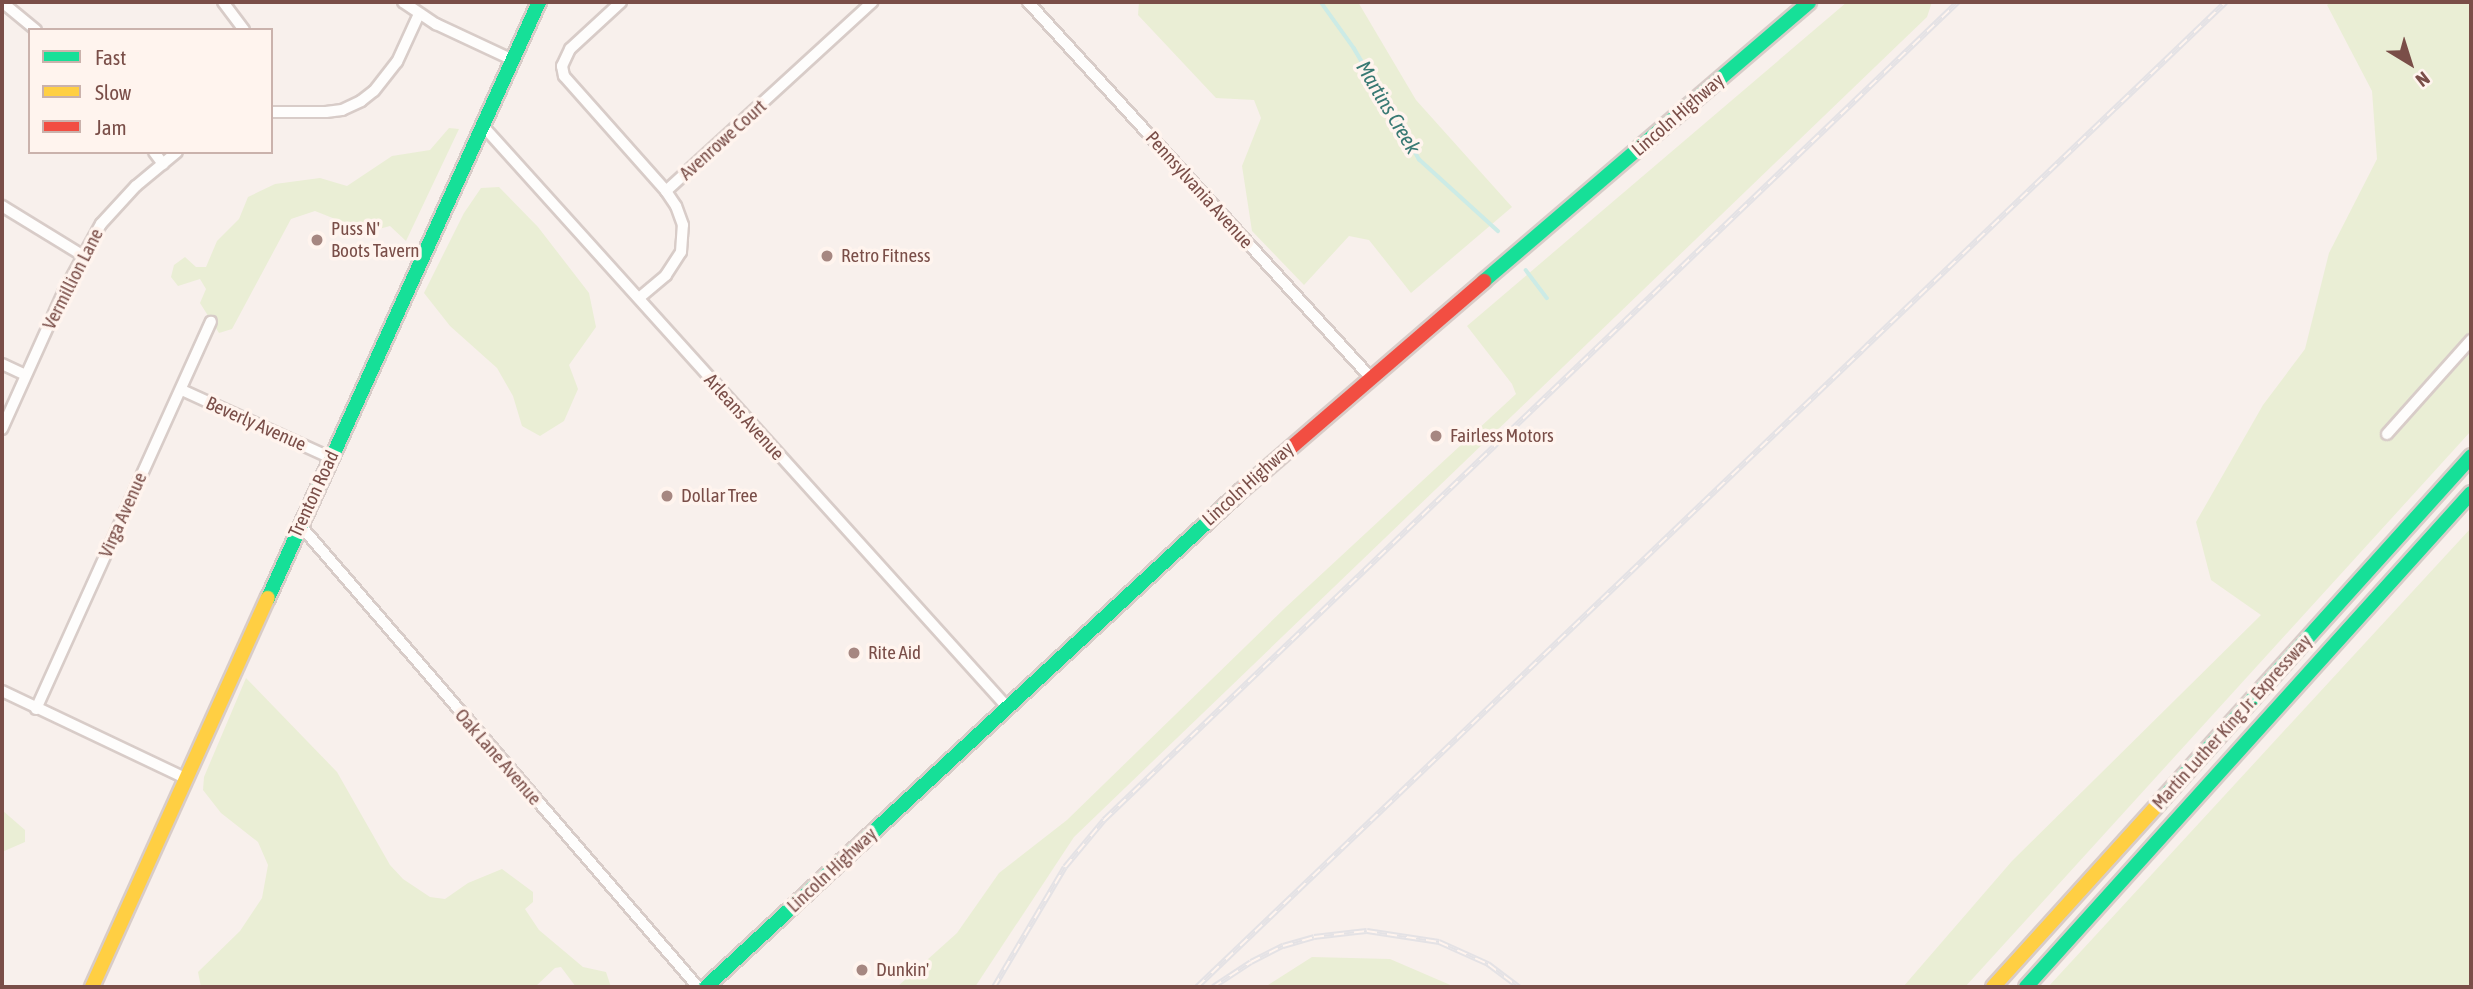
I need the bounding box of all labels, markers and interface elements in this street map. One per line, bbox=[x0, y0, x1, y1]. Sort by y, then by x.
legend bbox=[28, 28, 273, 154]
north arrow bbox=[2375, 28, 2445, 98]
text: Fast bbox=[95, 45, 126, 69]
water label: Martins Creek bbox=[1351, 56, 1427, 158]
text: N bbox=[2412, 67, 2434, 92]
street label: Lincoln Highway bbox=[1627, 69, 1729, 161]
text: Slow bbox=[95, 80, 131, 104]
street label: Avenrowe Court bbox=[675, 95, 771, 185]
text: Jam bbox=[95, 115, 127, 139]
street label: Pennsylvania Avenue bbox=[1140, 127, 1258, 253]
place label: Puss N' Boots Tavern bbox=[331, 218, 420, 262]
street label: Vermillion Lane bbox=[38, 225, 108, 333]
marker: Puss N' Boots Tavern bbox=[309, 232, 325, 248]
place label: Retro Fitness bbox=[841, 245, 930, 267]
marker: Retro Fitness bbox=[819, 248, 835, 264]
street label: Arleans Avenue bbox=[699, 369, 789, 465]
street label: Beverly Avenue bbox=[202, 392, 310, 456]
place label: Fairless Motors bbox=[1450, 425, 1554, 447]
marker: Fairless Motors bbox=[1428, 428, 1444, 444]
street label: Lincoln Highway bbox=[1198, 437, 1298, 531]
street label: Trenton Road bbox=[284, 447, 344, 541]
street label: Virga Avenue bbox=[94, 469, 152, 561]
place label: Dollar Tree bbox=[681, 485, 758, 507]
marker: Dollar Tree bbox=[659, 488, 675, 504]
street label: Martin Luther King Jr. Expressway bbox=[2147, 630, 2317, 814]
place label: Rite Aid bbox=[868, 642, 921, 664]
marker: Rite Aid bbox=[846, 645, 862, 661]
street label: Oak Lane Avenue bbox=[450, 704, 546, 810]
street label: Lincoln Highway bbox=[782, 823, 882, 917]
place label: Dunkin' bbox=[876, 959, 929, 981]
marker: Dunkin' bbox=[854, 962, 870, 978]

